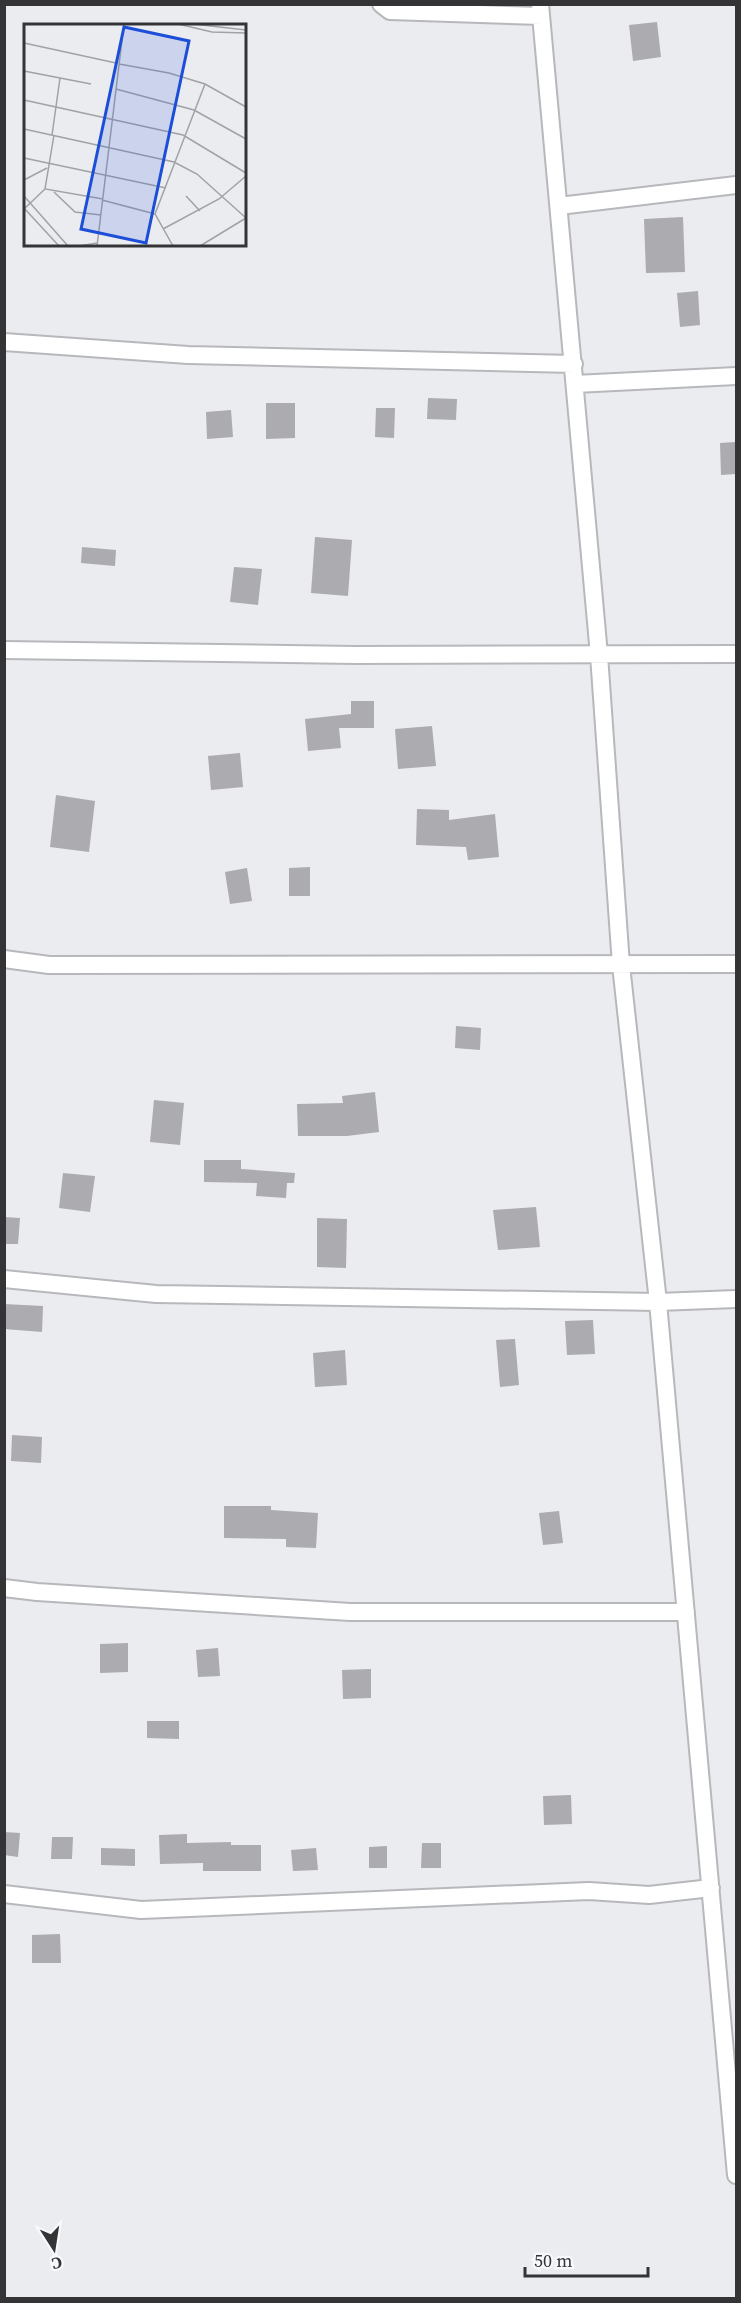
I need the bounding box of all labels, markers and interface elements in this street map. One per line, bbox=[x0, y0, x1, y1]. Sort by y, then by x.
inset map bbox=[24, 24, 246, 246]
north arrow bbox=[24, 2219, 84, 2279]
scale bar bbox=[525, 2240, 648, 2278]
text: 50 m bbox=[534, 2248, 572, 2273]
text: С bbox=[50, 2252, 64, 2275]

